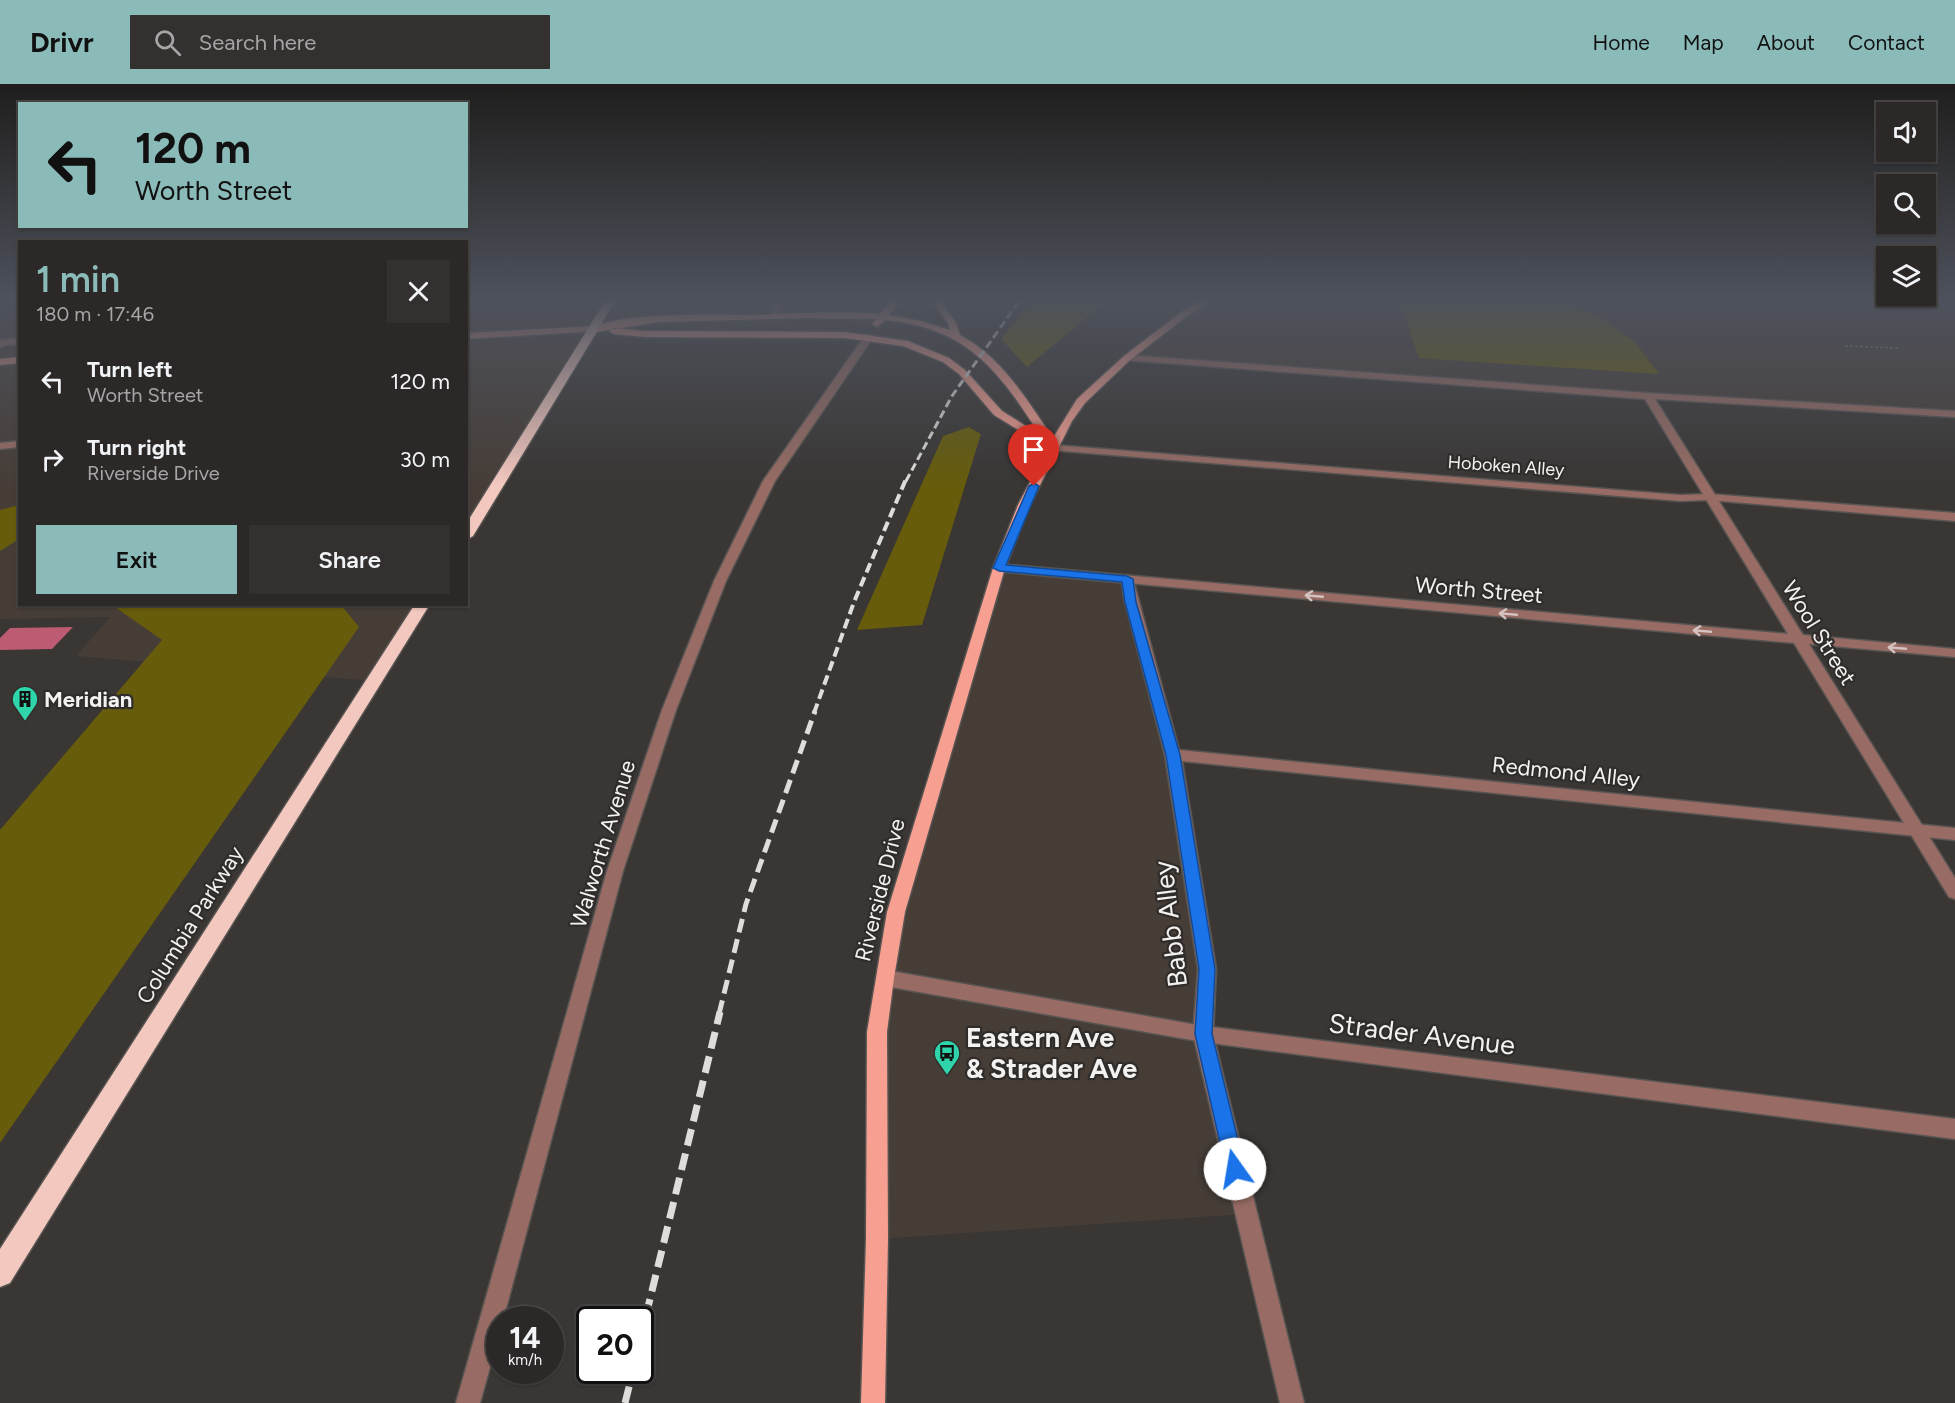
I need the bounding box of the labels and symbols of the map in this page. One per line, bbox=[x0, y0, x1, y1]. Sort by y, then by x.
pin bbox=[1008, 424, 1059, 486]
street label: Hoboken Alley bbox=[1447, 451, 1566, 481]
street label: Worth Street bbox=[1414, 571, 1544, 609]
street label: Wool Street bbox=[1776, 576, 1862, 690]
one-way arrow bbox=[1305, 590, 1324, 601]
one-way arrow bbox=[1499, 608, 1519, 619]
one-way arrow bbox=[1693, 625, 1713, 636]
one-way arrow bbox=[1887, 642, 1907, 653]
building icon: Meridian bbox=[10, 684, 40, 722]
place label: Meridian bbox=[44, 686, 132, 713]
street label: Redmond Alley bbox=[1491, 751, 1642, 793]
street label: Walworth Avenue bbox=[565, 757, 641, 931]
street label: Riverside Drive bbox=[849, 816, 911, 964]
street label: Columbia Parkway bbox=[131, 841, 250, 1009]
street label: Babb Alley bbox=[1146, 859, 1194, 989]
street label: Strader Avenue bbox=[1327, 1006, 1517, 1062]
place label: Eastern Ave & Strader Ave bbox=[966, 1021, 1137, 1085]
bus stop icon: Eastern Ave & Strader Ave bbox=[932, 1038, 962, 1076]
position arrow bbox=[1203, 1137, 1267, 1201]
speed limit sign: 20 bbox=[576, 1306, 654, 1384]

